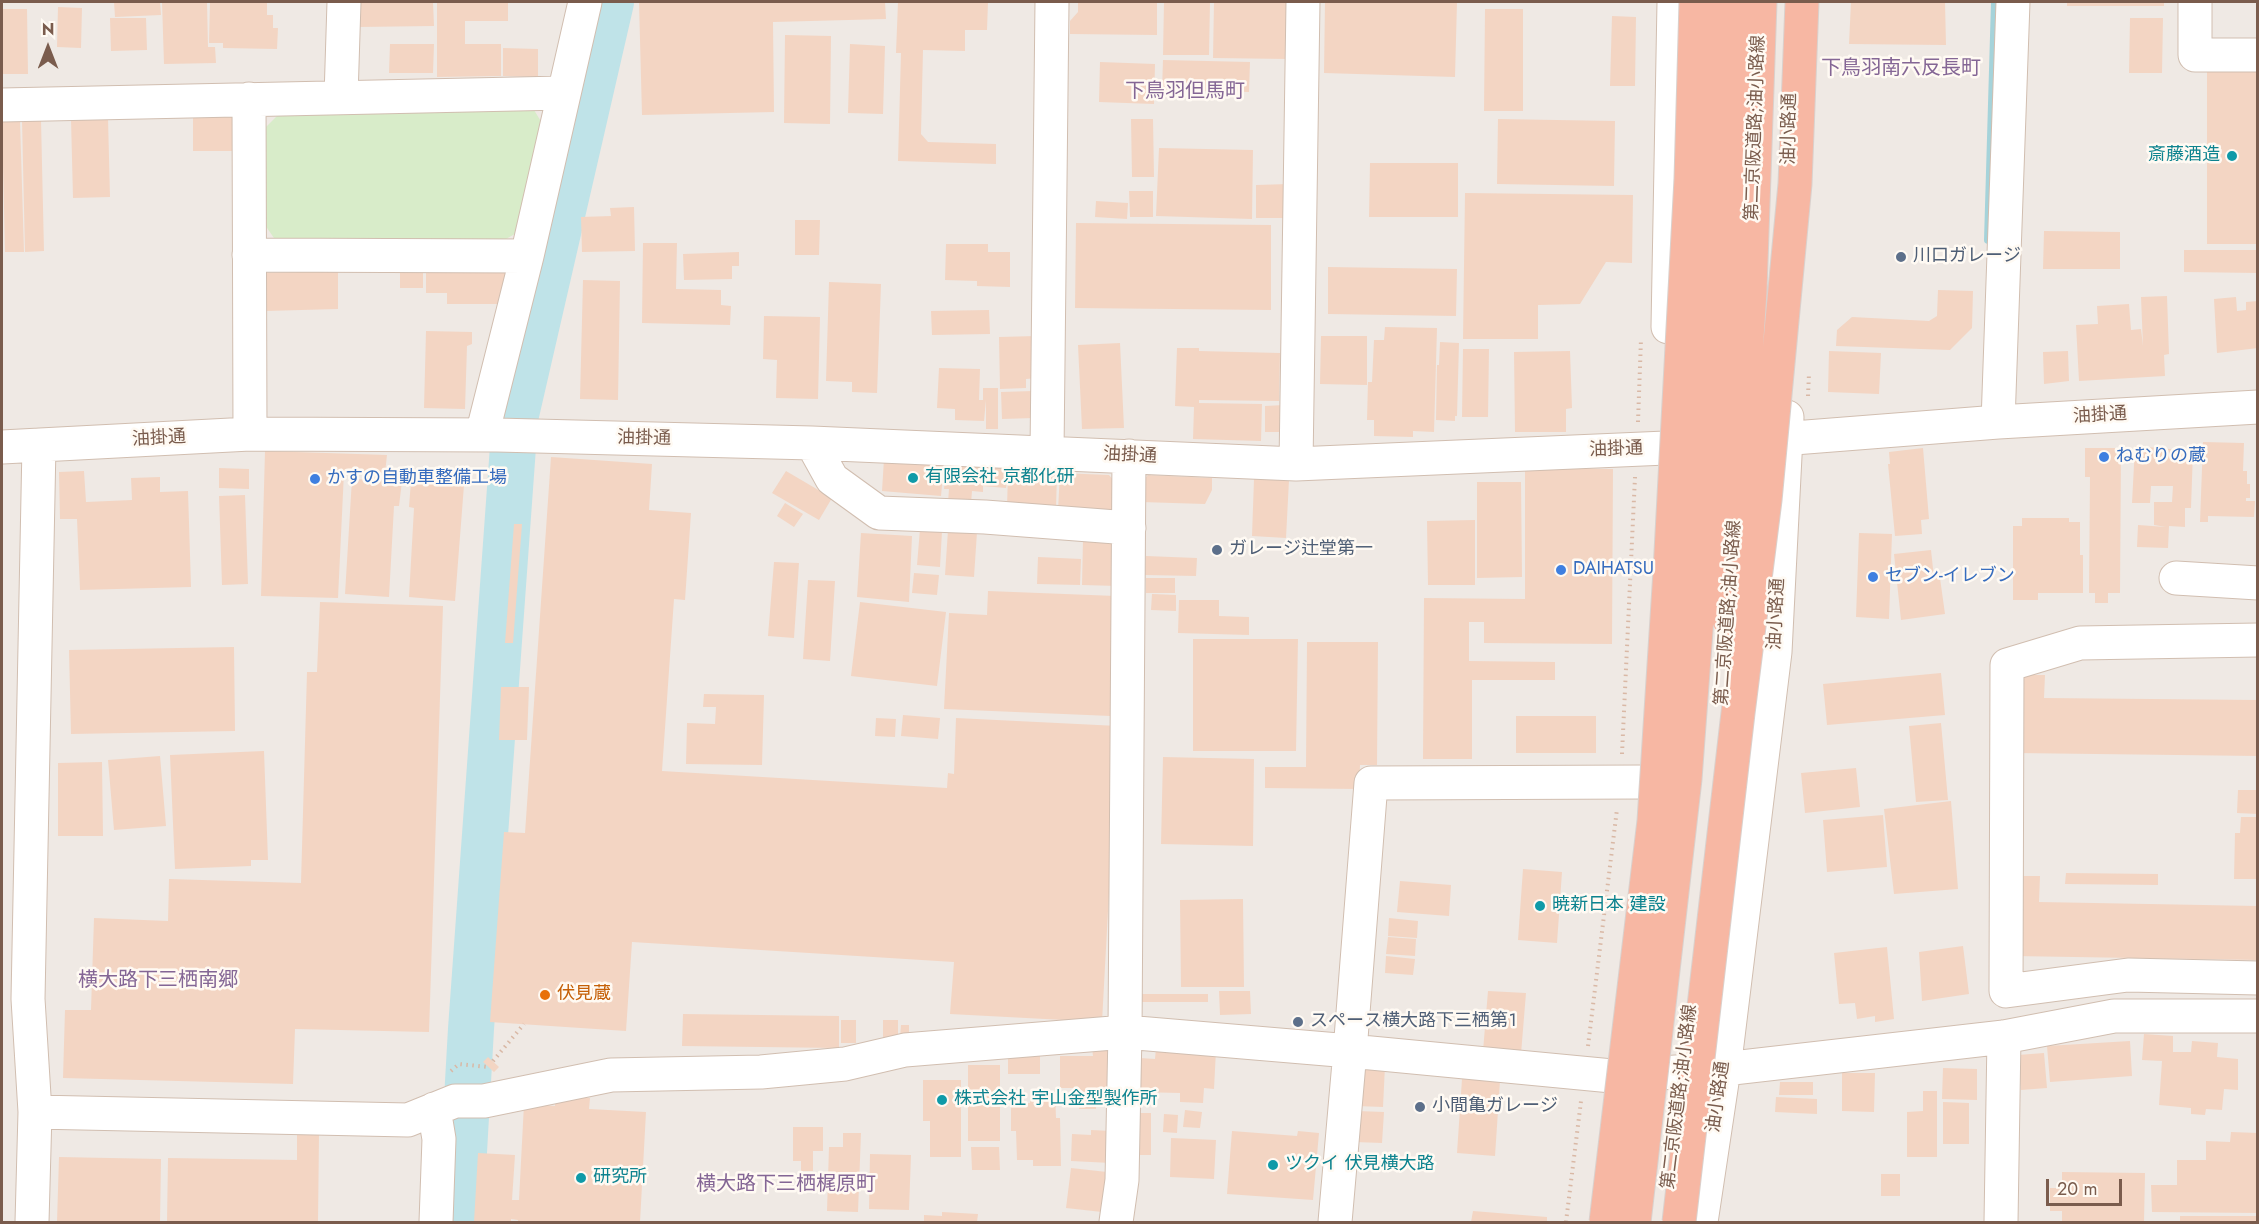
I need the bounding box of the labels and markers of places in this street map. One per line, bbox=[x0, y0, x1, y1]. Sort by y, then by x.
place label: 斎藤酒造 bbox=[2148, 145, 2220, 167]
marker: 斎藤酒造 bbox=[2225, 149, 2239, 163]
place label: 川口ガレージ bbox=[1913, 246, 2021, 268]
marker: 川口ガレージ bbox=[1894, 250, 1908, 264]
place label: ねむりの蔵 bbox=[2116, 446, 2206, 468]
marker: ねむりの蔵 bbox=[2097, 450, 2111, 464]
place label: 有限会社 京都化研 bbox=[925, 467, 1074, 489]
place label: かすの自動車整備工場 bbox=[327, 468, 507, 490]
marker: 有限会社 京都化研 bbox=[906, 471, 920, 485]
marker: かすの自動車整備工場 bbox=[308, 472, 322, 486]
place label: ガレージ辻堂第一 bbox=[1229, 539, 1373, 561]
marker: ガレージ辻堂第一 bbox=[1210, 543, 1224, 557]
place label: DAIHATSU bbox=[1573, 559, 1654, 581]
marker: DAIHATSU bbox=[1554, 563, 1568, 577]
place label: セブン-イレブン bbox=[1885, 566, 2015, 588]
marker: セブン-イレブン bbox=[1866, 570, 1880, 584]
place label: 暁新日本 建設 bbox=[1552, 895, 1665, 917]
marker: 暁新日本 建設 bbox=[1533, 899, 1547, 913]
place label: 伏見蔵 bbox=[557, 984, 611, 1006]
marker: 伏見蔵 bbox=[538, 988, 552, 1002]
place label: スペース横大路下三栖第１ bbox=[1310, 1011, 1518, 1033]
marker: スペース横大路下三栖第１ bbox=[1291, 1015, 1305, 1029]
place label: 株式会社 宇山金型製作所 bbox=[954, 1089, 1157, 1111]
marker: 株式会社 宇山金型製作所 bbox=[935, 1093, 949, 1107]
place label: 小間亀ガレージ bbox=[1432, 1096, 1558, 1118]
marker: 小間亀ガレージ bbox=[1413, 1100, 1427, 1114]
place label: ツクイ 伏見横大路 bbox=[1285, 1154, 1434, 1176]
marker: ツクイ 伏見横大路 bbox=[1266, 1158, 1280, 1172]
place label: 研究所 bbox=[593, 1167, 647, 1189]
marker: 研究所 bbox=[574, 1171, 588, 1185]

